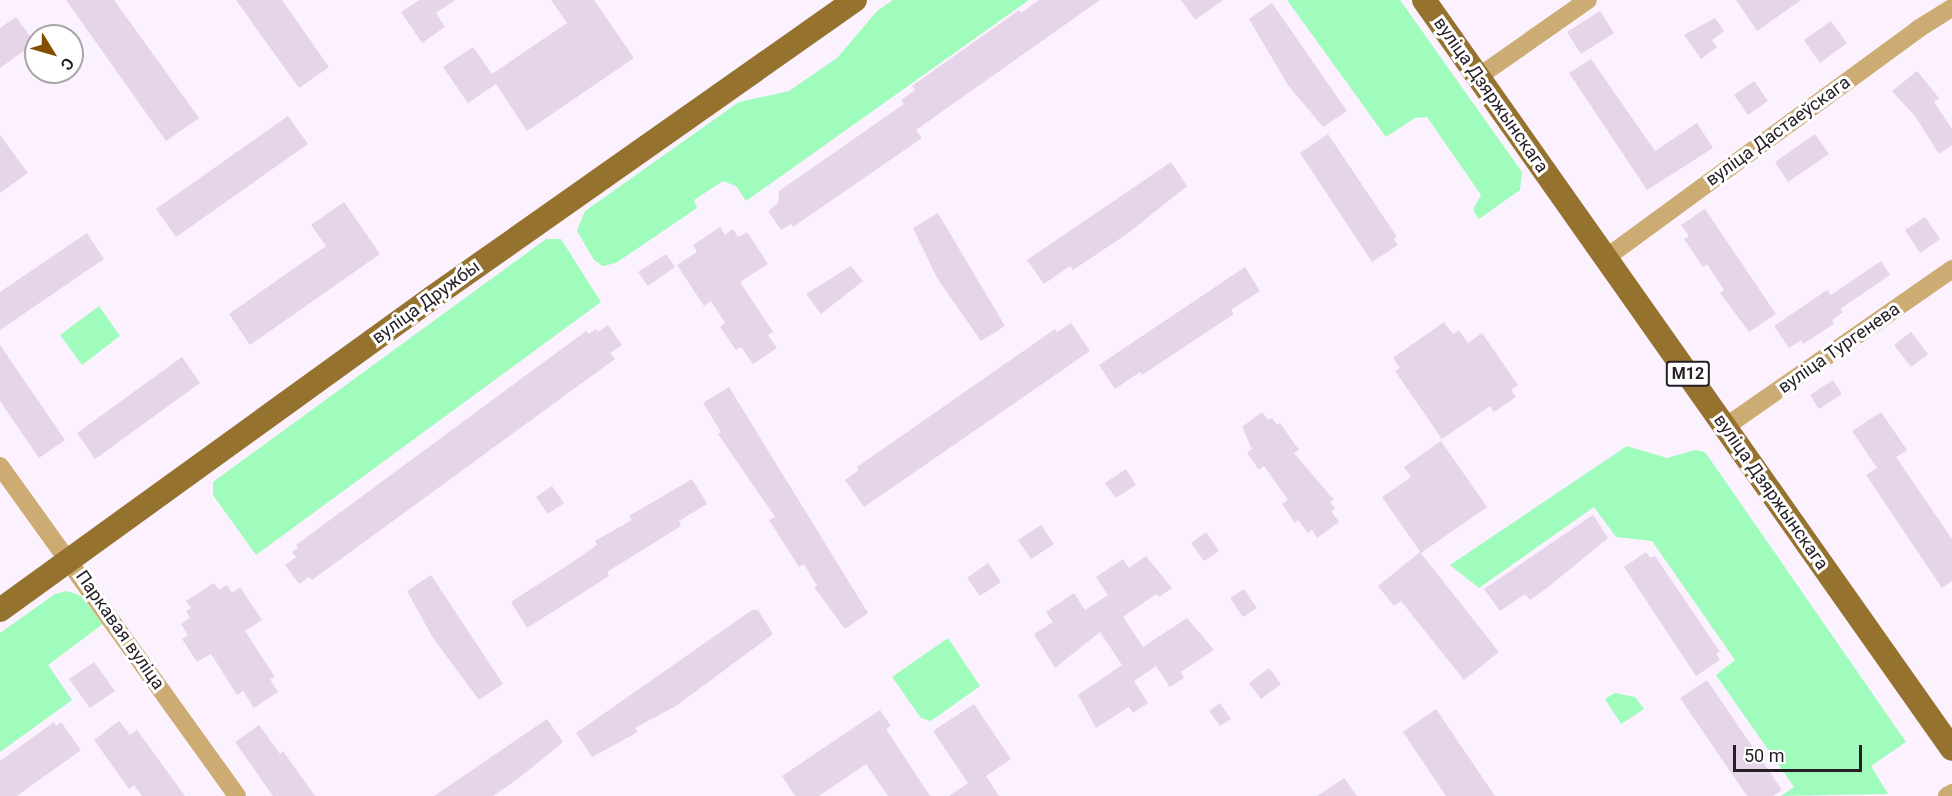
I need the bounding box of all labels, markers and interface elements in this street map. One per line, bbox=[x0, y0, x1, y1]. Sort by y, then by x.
street label: вуліца Дзяржынскага bbox=[1429, 13, 1553, 177]
north arrow bbox=[24, 24, 84, 84]
text: С bbox=[56, 54, 78, 74]
street label: вуліца Дастаеўскага bbox=[1702, 71, 1854, 191]
street label: вуліца Дружбы bbox=[368, 256, 484, 348]
street label: вуліца Тургенева bbox=[1774, 298, 1904, 398]
road number: М12 bbox=[1666, 361, 1710, 387]
street label: вуліца Дзяржынскага bbox=[1709, 410, 1833, 574]
street label: Паркавая вуліца bbox=[71, 566, 169, 694]
scale bar bbox=[1736, 733, 1865, 771]
text: 50 m bbox=[1744, 745, 1784, 766]

